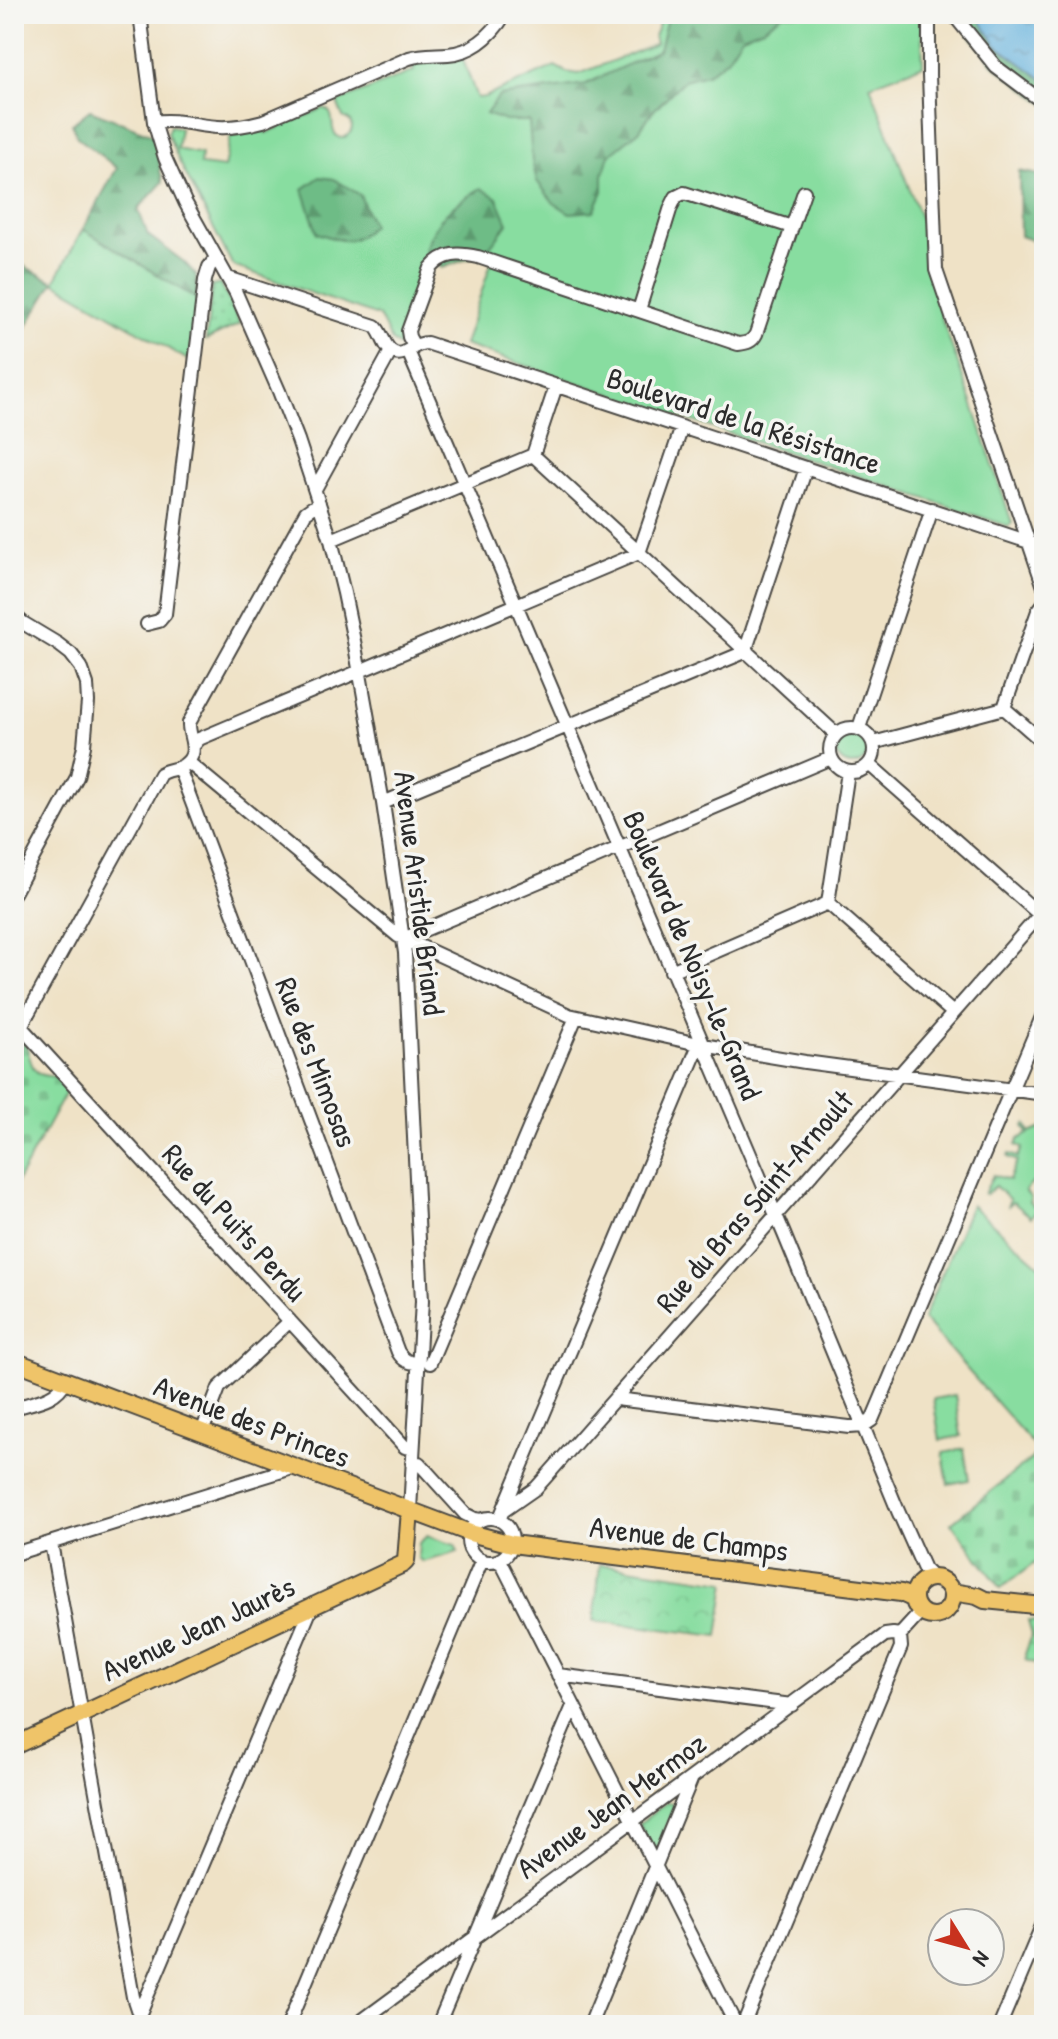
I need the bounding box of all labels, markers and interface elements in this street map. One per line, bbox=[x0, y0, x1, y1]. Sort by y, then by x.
street label: Boulevard de la Résistance bbox=[602, 357, 886, 483]
street label: Avenue Aristide Briand bbox=[385, 769, 455, 1018]
street label: Boulevard de Noisy-le-Grand bbox=[614, 805, 772, 1106]
street label: Rue des Mimosas bbox=[266, 972, 368, 1152]
street label: Rue du Bras Saint-Arnoult bbox=[646, 1081, 862, 1321]
street label: Rue du Puits Perdu bbox=[154, 1135, 316, 1309]
street label: Avenue des Princes bbox=[148, 1365, 356, 1477]
street label: Avenue de Champs bbox=[588, 1506, 790, 1570]
street label: Avenue Jean Jaurès bbox=[95, 1566, 301, 1690]
street label: Avenue Jean Mermoz bbox=[508, 1723, 714, 1887]
north arrow bbox=[926, 1907, 1006, 1987]
text: N bbox=[966, 1945, 997, 1973]

